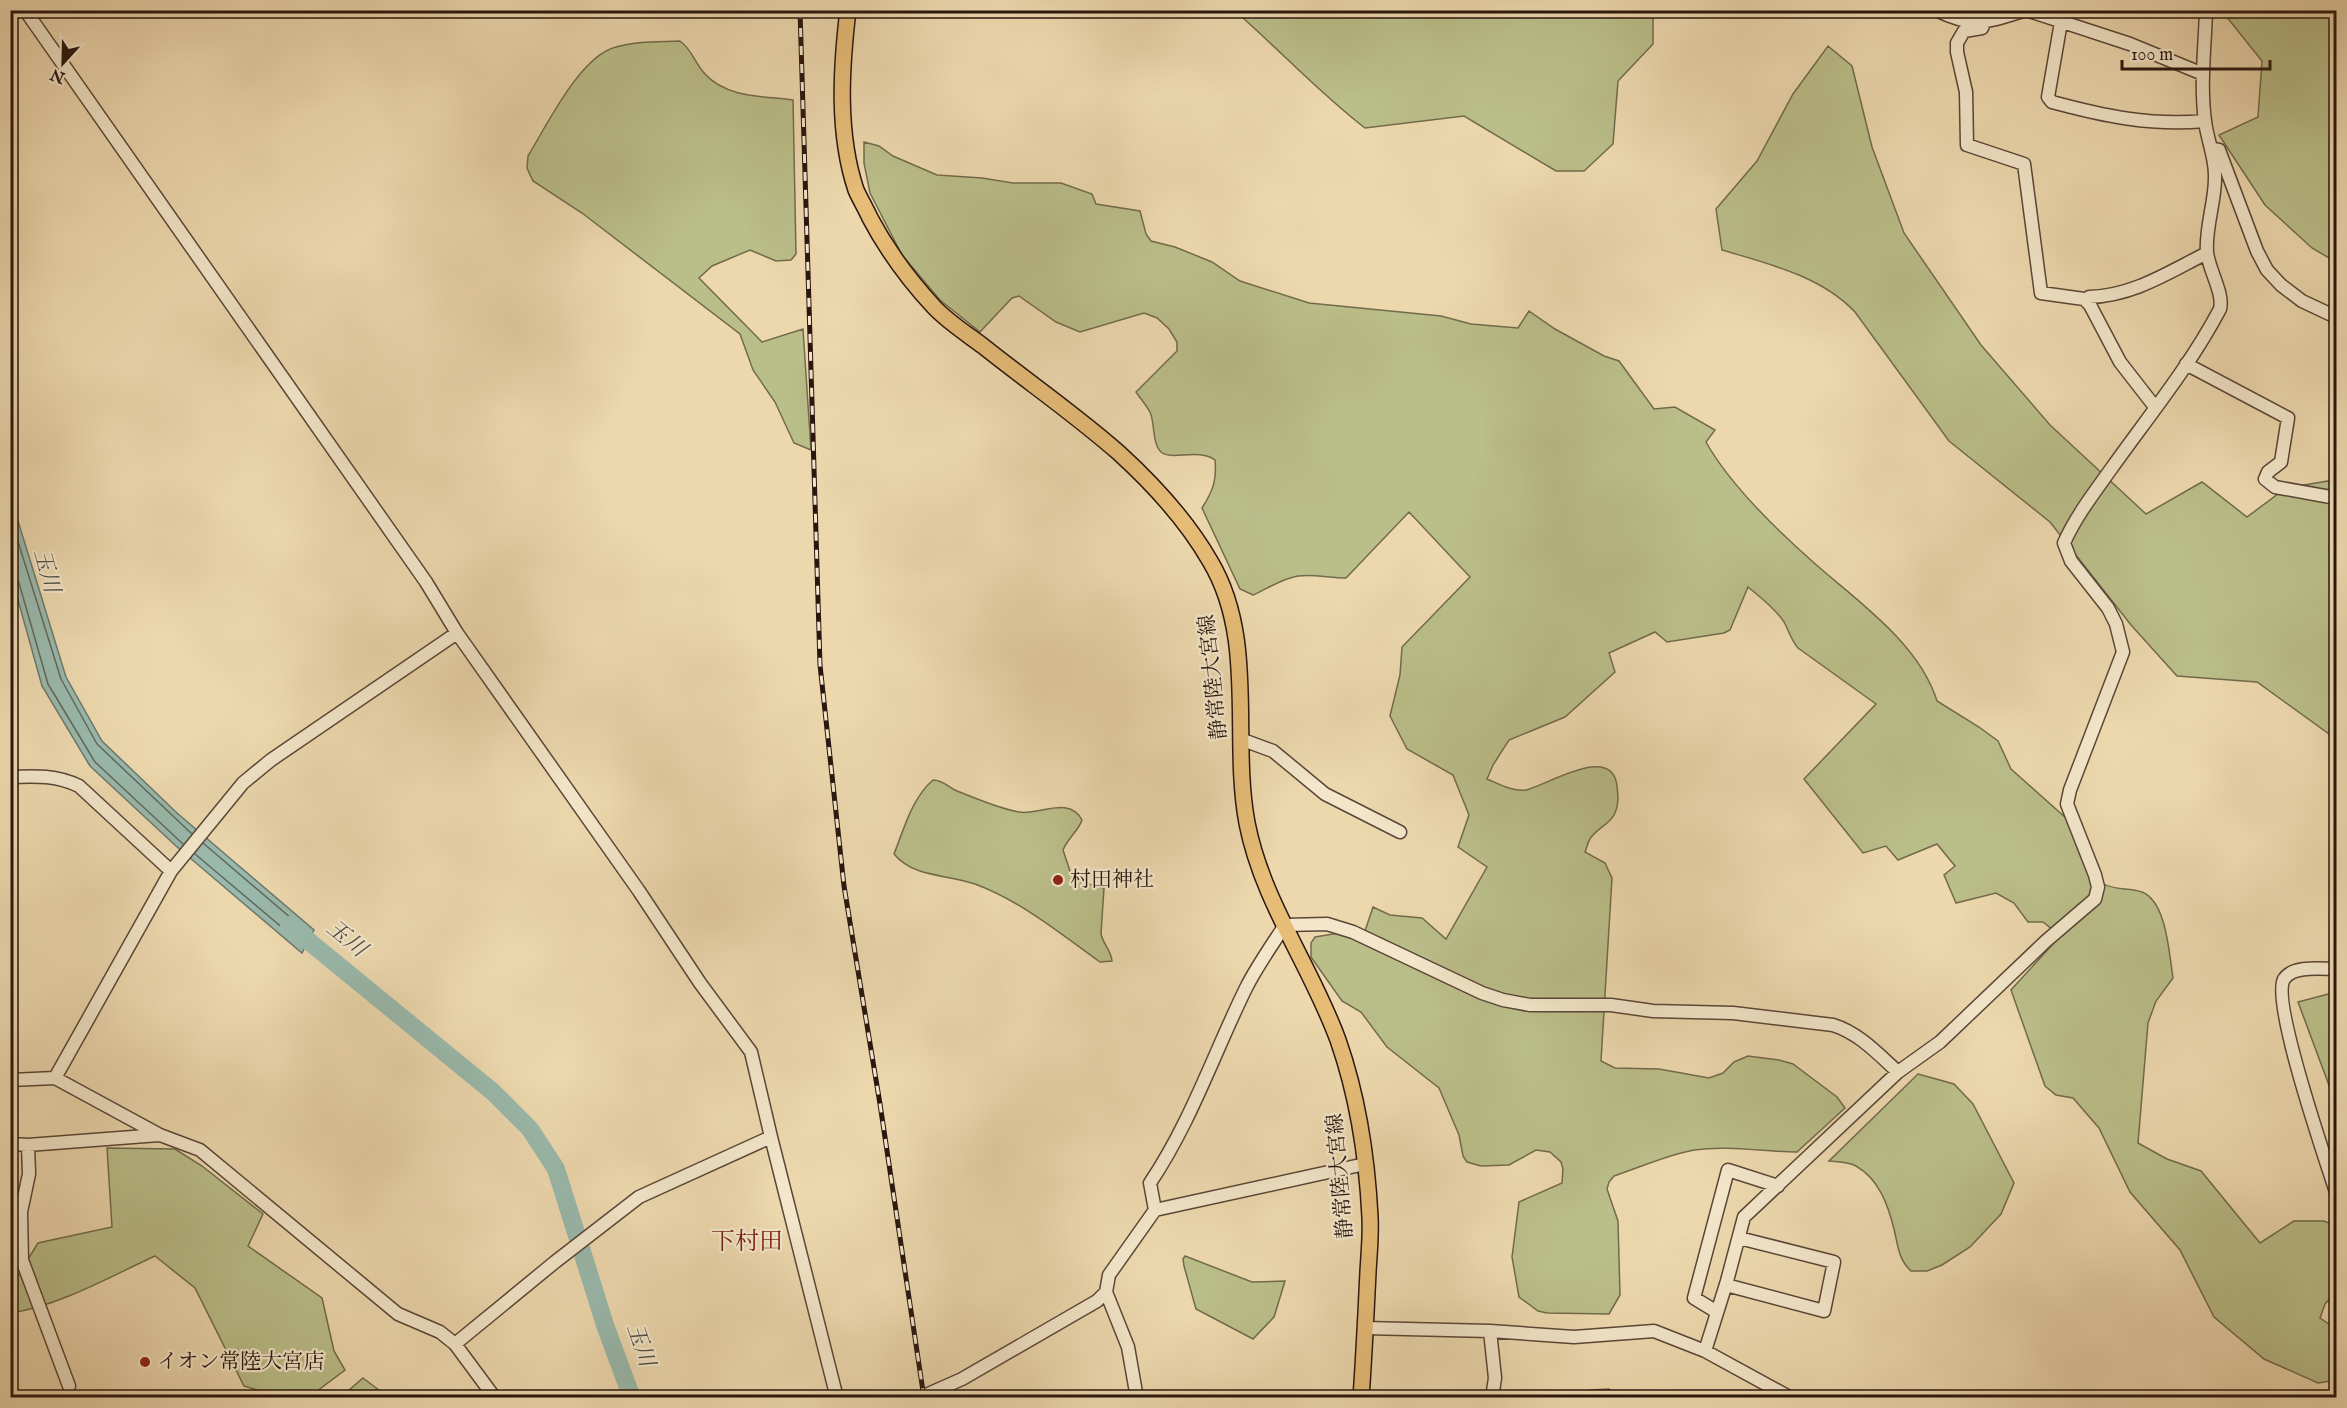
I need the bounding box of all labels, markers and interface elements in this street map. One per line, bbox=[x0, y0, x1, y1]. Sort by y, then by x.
north arrow bbox=[33, 33, 93, 93]
scale bar bbox=[2122, 33, 2270, 71]
text: 100 m bbox=[2131, 44, 2173, 67]
text: N bbox=[48, 63, 69, 87]
water label: 玉川 bbox=[27, 546, 66, 598]
street label: 静常陸大宮線 bbox=[1194, 613, 1234, 741]
place label: 村田神社 bbox=[1070, 867, 1154, 894]
marker: 村田神社 bbox=[1051, 873, 1065, 887]
water label: 玉川 bbox=[320, 914, 373, 965]
street label: 静常陸大宮線 bbox=[1322, 1112, 1360, 1240]
district label: 下村田 bbox=[711, 1227, 783, 1258]
water label: 玉川 bbox=[620, 1320, 661, 1372]
place label: イオン常陸大宮店 bbox=[157, 1349, 324, 1376]
marker: イオン常陸大宮店 bbox=[138, 1355, 152, 1369]

